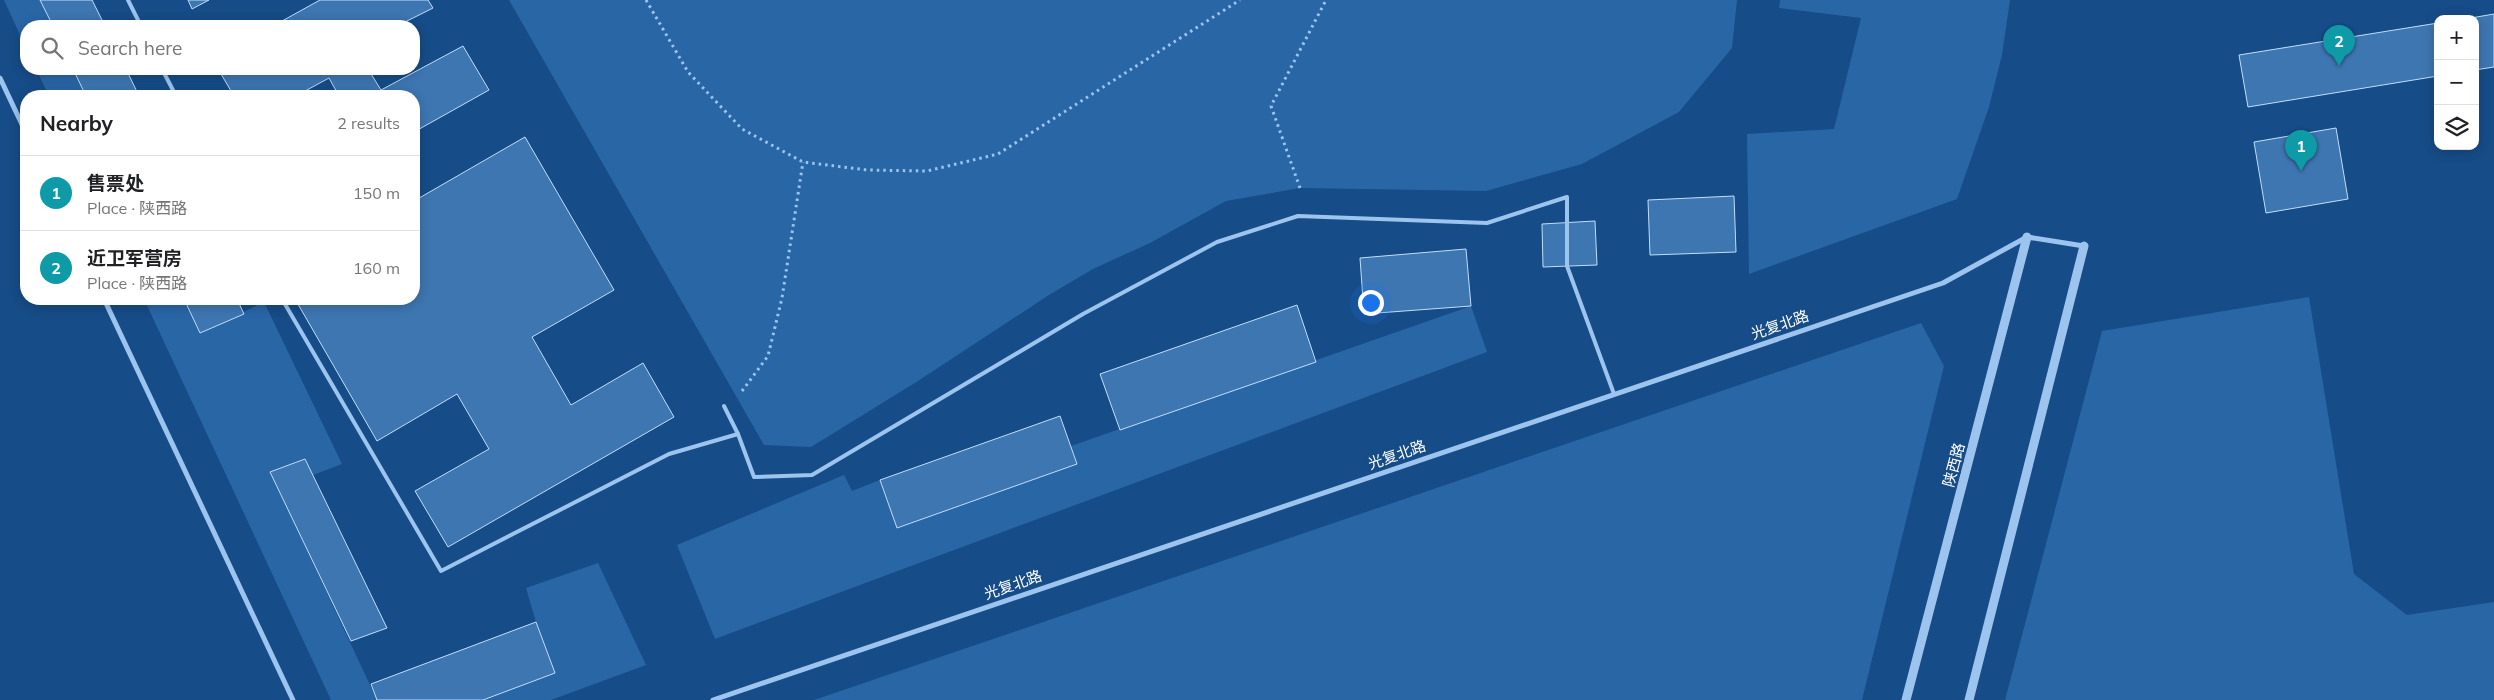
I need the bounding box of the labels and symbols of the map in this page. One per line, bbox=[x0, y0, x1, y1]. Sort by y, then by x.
pin: 2 bbox=[2323, 25, 2355, 66]
pin: 1 bbox=[2285, 130, 2317, 171]
your location bbox=[1358, 290, 1384, 316]
street label: 光复北路 bbox=[1748, 306, 1811, 343]
street label: 光复北路 bbox=[1365, 436, 1428, 473]
street label: 陕西路 bbox=[1939, 441, 1969, 489]
street label: 光复北路 bbox=[981, 566, 1044, 603]

